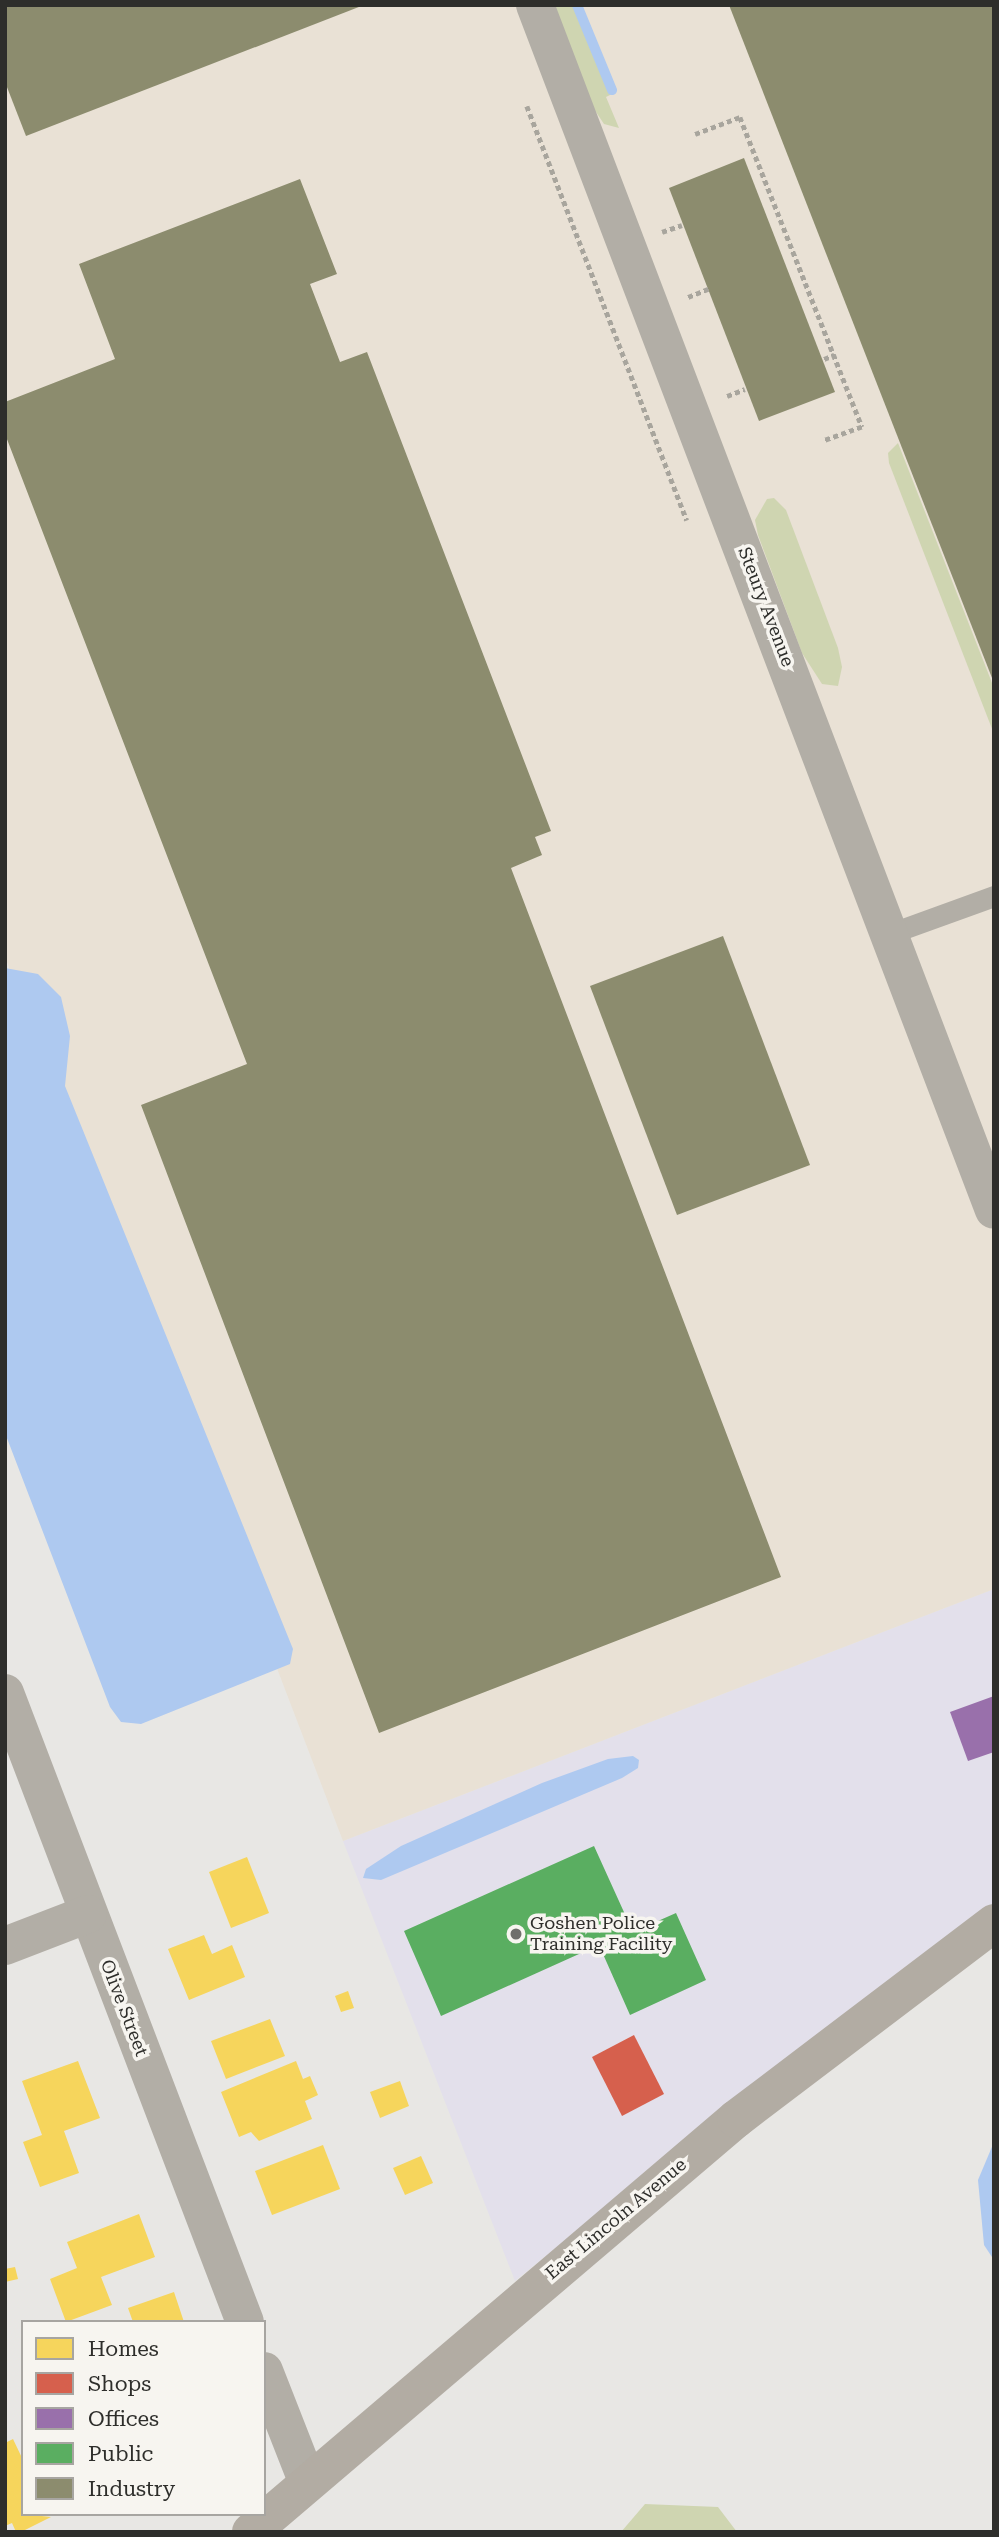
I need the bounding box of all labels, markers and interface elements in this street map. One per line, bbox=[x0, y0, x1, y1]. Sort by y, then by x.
street label: Steury Avenue bbox=[733, 544, 799, 670]
place label: Goshen Police Training Facility bbox=[530, 1913, 672, 1955]
marker: Goshen Police Training Facility bbox=[508, 1926, 524, 1942]
street label: Olive Street bbox=[96, 1957, 152, 2059]
street label: East Lincoln Avenue bbox=[541, 2154, 691, 2284]
legend bbox=[21, 2320, 266, 2516]
text: Homes bbox=[88, 2337, 159, 2361]
text: Shops bbox=[88, 2372, 151, 2396]
text: Offices bbox=[88, 2407, 159, 2431]
text: Public bbox=[88, 2442, 153, 2466]
text: Industry bbox=[88, 2477, 175, 2501]

